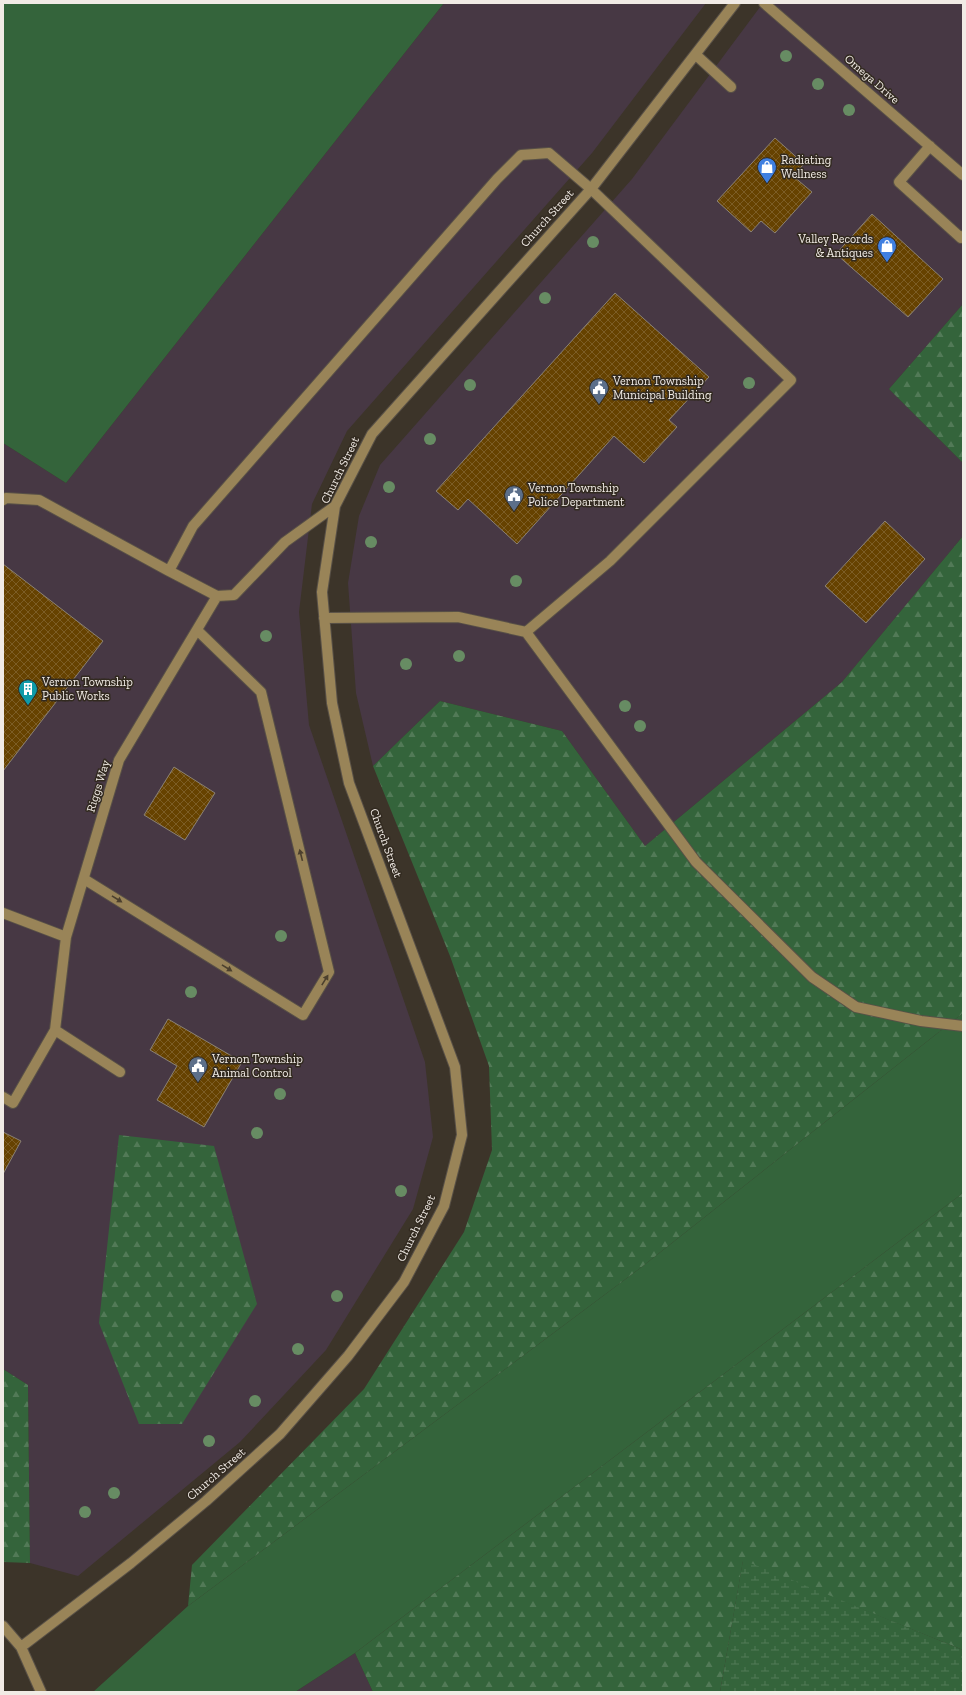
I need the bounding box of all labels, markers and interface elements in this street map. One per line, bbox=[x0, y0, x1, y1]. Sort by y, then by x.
street label: Omega Drive bbox=[842, 51, 903, 107]
place label: Radiating Wellness bbox=[781, 153, 832, 181]
shop icon: Radiating Wellness bbox=[756, 156, 778, 184]
street label: Church Street bbox=[517, 186, 577, 250]
place label: Valley Records & Antiques bbox=[797, 232, 873, 260]
shop icon: Valley Records & Antiques bbox=[876, 235, 898, 263]
place label: Vernon Township Municipal Building bbox=[612, 374, 712, 402]
public building icon: Vernon Township Municipal Building bbox=[588, 377, 610, 405]
street label: Church Street bbox=[318, 434, 362, 506]
place label: Vernon Township Police Department bbox=[527, 481, 625, 509]
public building icon: Vernon Township Police Department bbox=[503, 484, 525, 512]
place label: Vernon Township Public Works bbox=[41, 675, 133, 703]
building icon: Vernon Township Public Works bbox=[17, 678, 39, 706]
street label: Riggs Way bbox=[83, 757, 113, 814]
street label: Church Street bbox=[367, 806, 405, 880]
one-way arrow bbox=[297, 849, 303, 861]
one-way arrow bbox=[111, 896, 123, 903]
one-way arrow bbox=[221, 964, 233, 971]
one-way arrow bbox=[321, 974, 328, 986]
place label: Vernon Township Animal Control bbox=[211, 1052, 303, 1080]
public building icon: Vernon Township Animal Control bbox=[187, 1055, 209, 1083]
street label: Church Street bbox=[394, 1192, 438, 1264]
street label: Church Street bbox=[184, 1444, 248, 1503]

